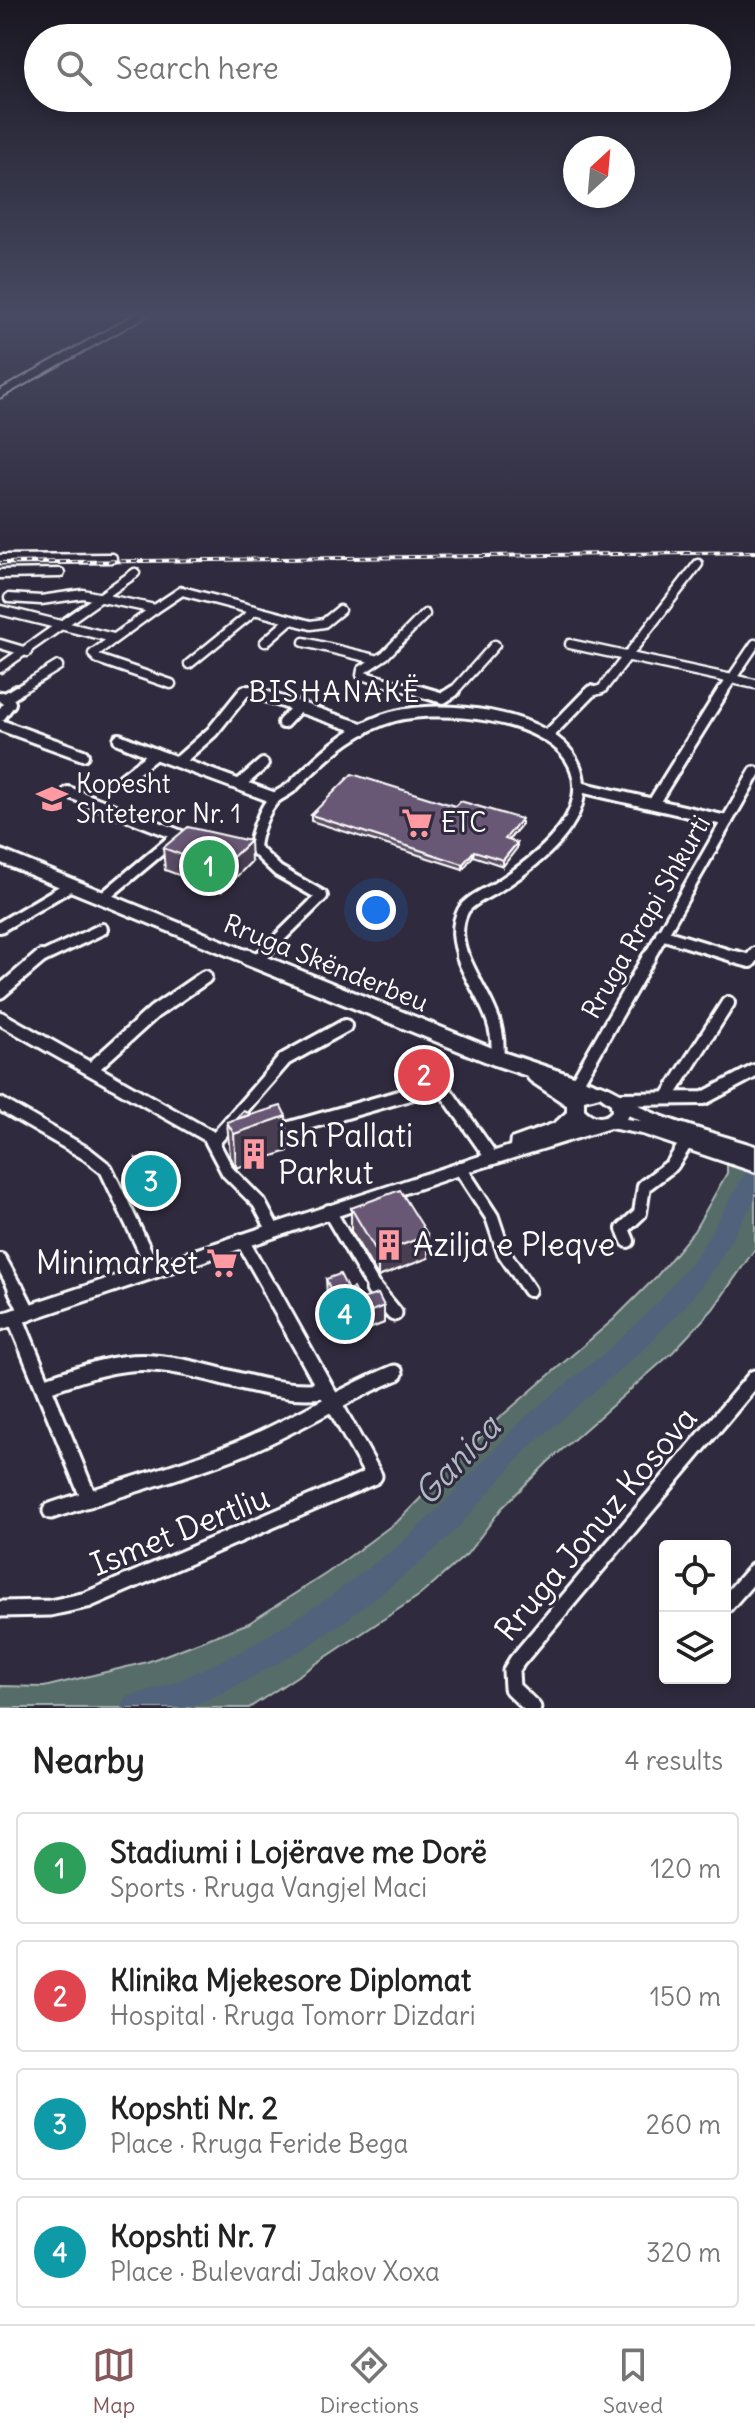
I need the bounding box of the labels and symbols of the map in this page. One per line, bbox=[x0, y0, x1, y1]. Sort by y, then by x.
north arrow bbox=[563, 136, 635, 208]
district label: BISHANAKË bbox=[249, 674, 421, 710]
place label: Kopesht Shteteror Nr. 1 bbox=[76, 767, 241, 830]
school or university icon: Kopesht Shteteror Nr. 1 bbox=[35, 782, 69, 816]
supermarket icon: ETC bbox=[400, 806, 434, 840]
place label: ETC bbox=[441, 806, 486, 839]
street label: Rruga Rrapi Shkurti bbox=[574, 809, 717, 1024]
pin: 1 bbox=[183, 836, 235, 896]
your location bbox=[356, 890, 396, 930]
street label: Rruga Skënderbeu bbox=[219, 906, 433, 1019]
pin: 2 bbox=[398, 1045, 450, 1105]
place label: ish Pallati Parkut bbox=[278, 1115, 413, 1193]
building icon: ish Pallati Parkut bbox=[237, 1137, 271, 1171]
pin: 3 bbox=[125, 1151, 177, 1211]
place label: Azilja e Pleqve bbox=[413, 1224, 615, 1265]
building icon: Azilja e Pleqve bbox=[372, 1228, 406, 1262]
place label: Minimarket bbox=[36, 1242, 198, 1283]
supermarket icon: Minimarket bbox=[205, 1246, 239, 1280]
pin: 4 bbox=[319, 1284, 371, 1344]
street label: Rruga Jonuz Kosova bbox=[486, 1398, 706, 1649]
water label: Ganica bbox=[404, 1404, 510, 1514]
street label: Ismet Dertliu bbox=[84, 1476, 275, 1585]

